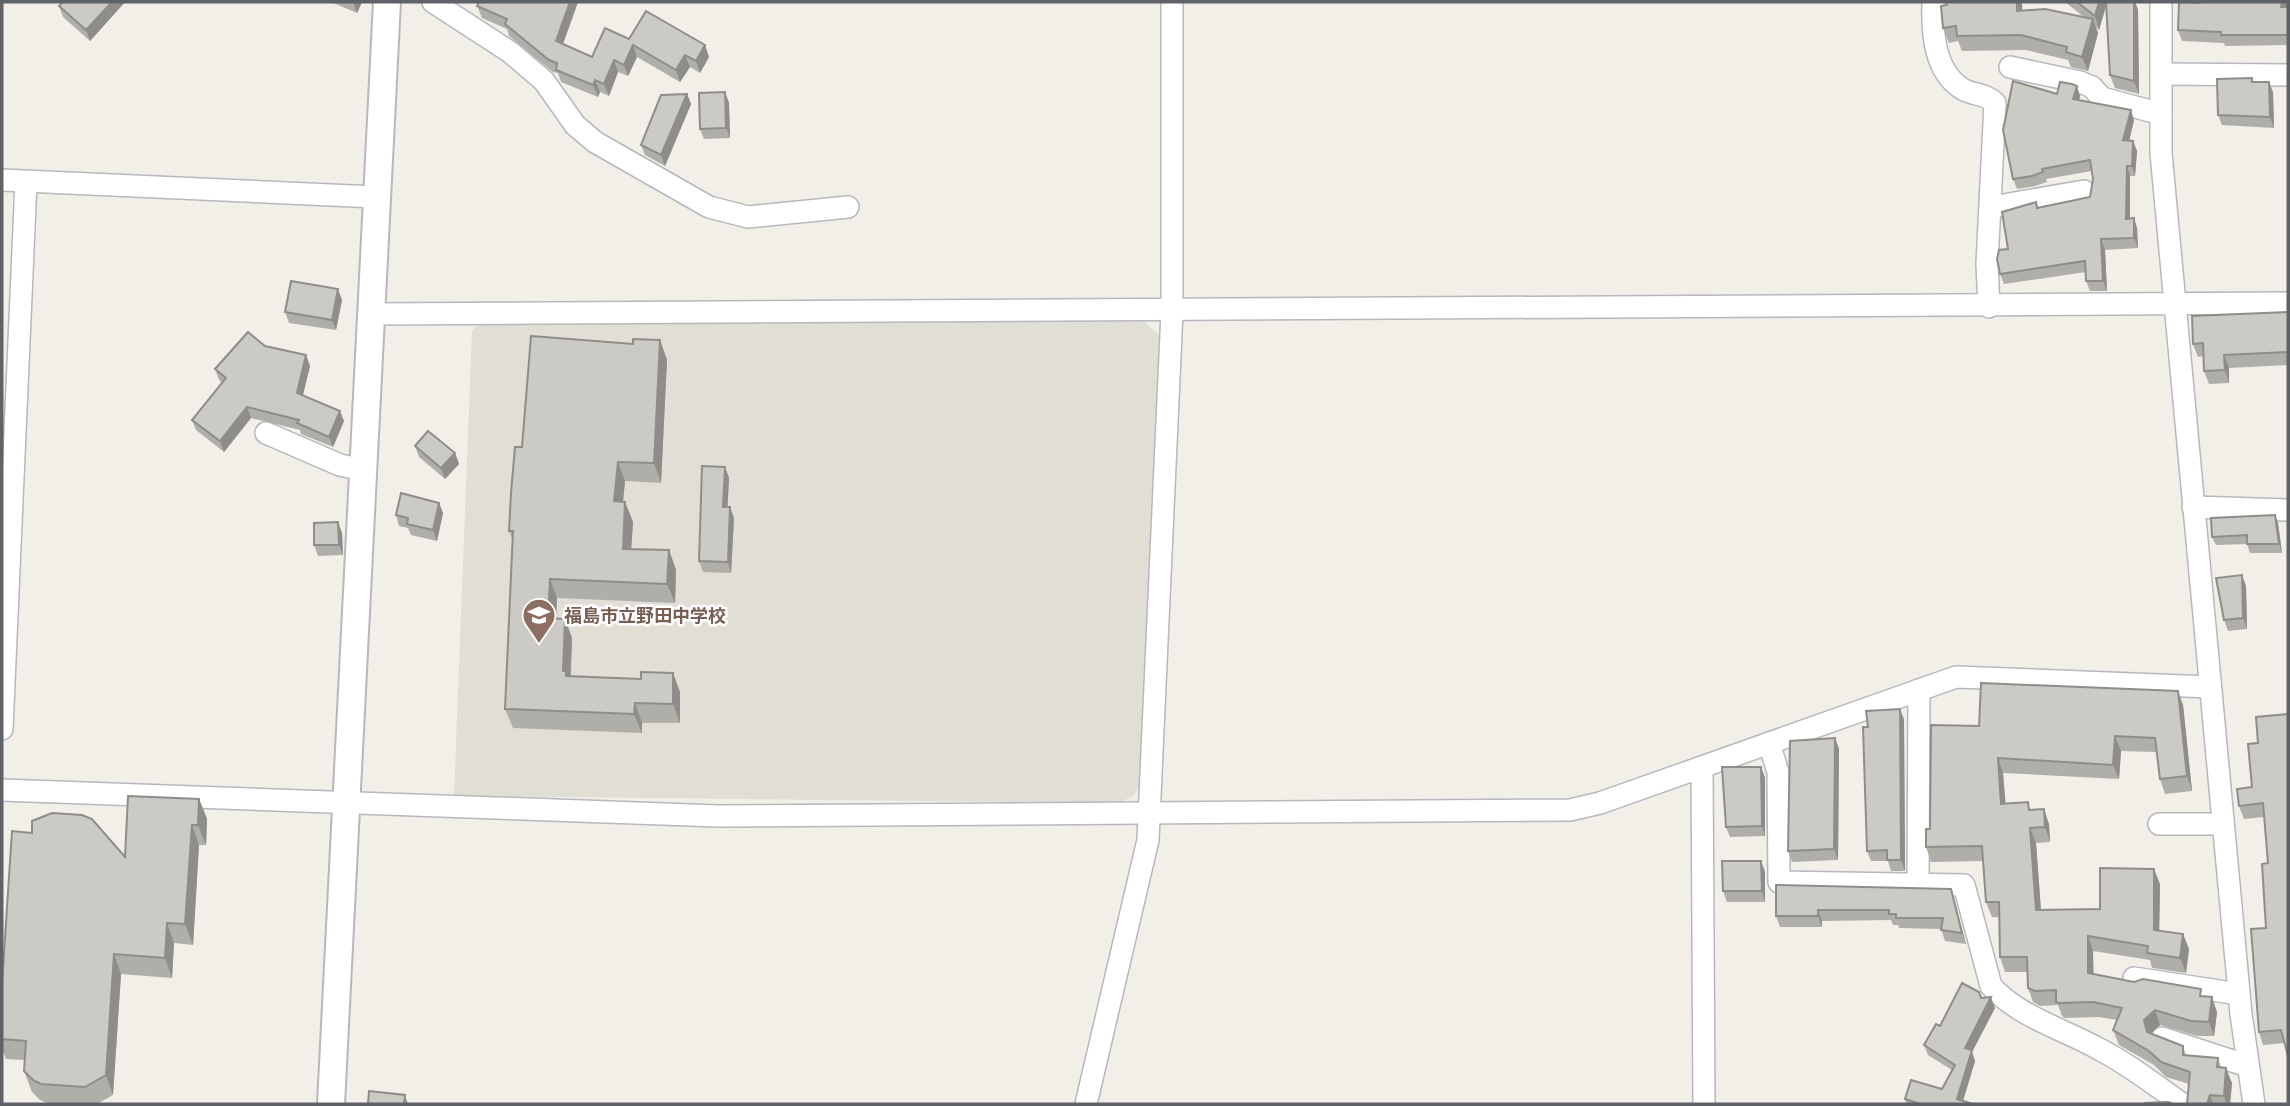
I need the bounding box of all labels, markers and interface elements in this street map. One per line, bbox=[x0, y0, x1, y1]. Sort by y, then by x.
school or university icon: 福島市立野田中学校 bbox=[520, 596, 558, 645]
place label: 福島市立野田中学校 bbox=[564, 605, 726, 626]

